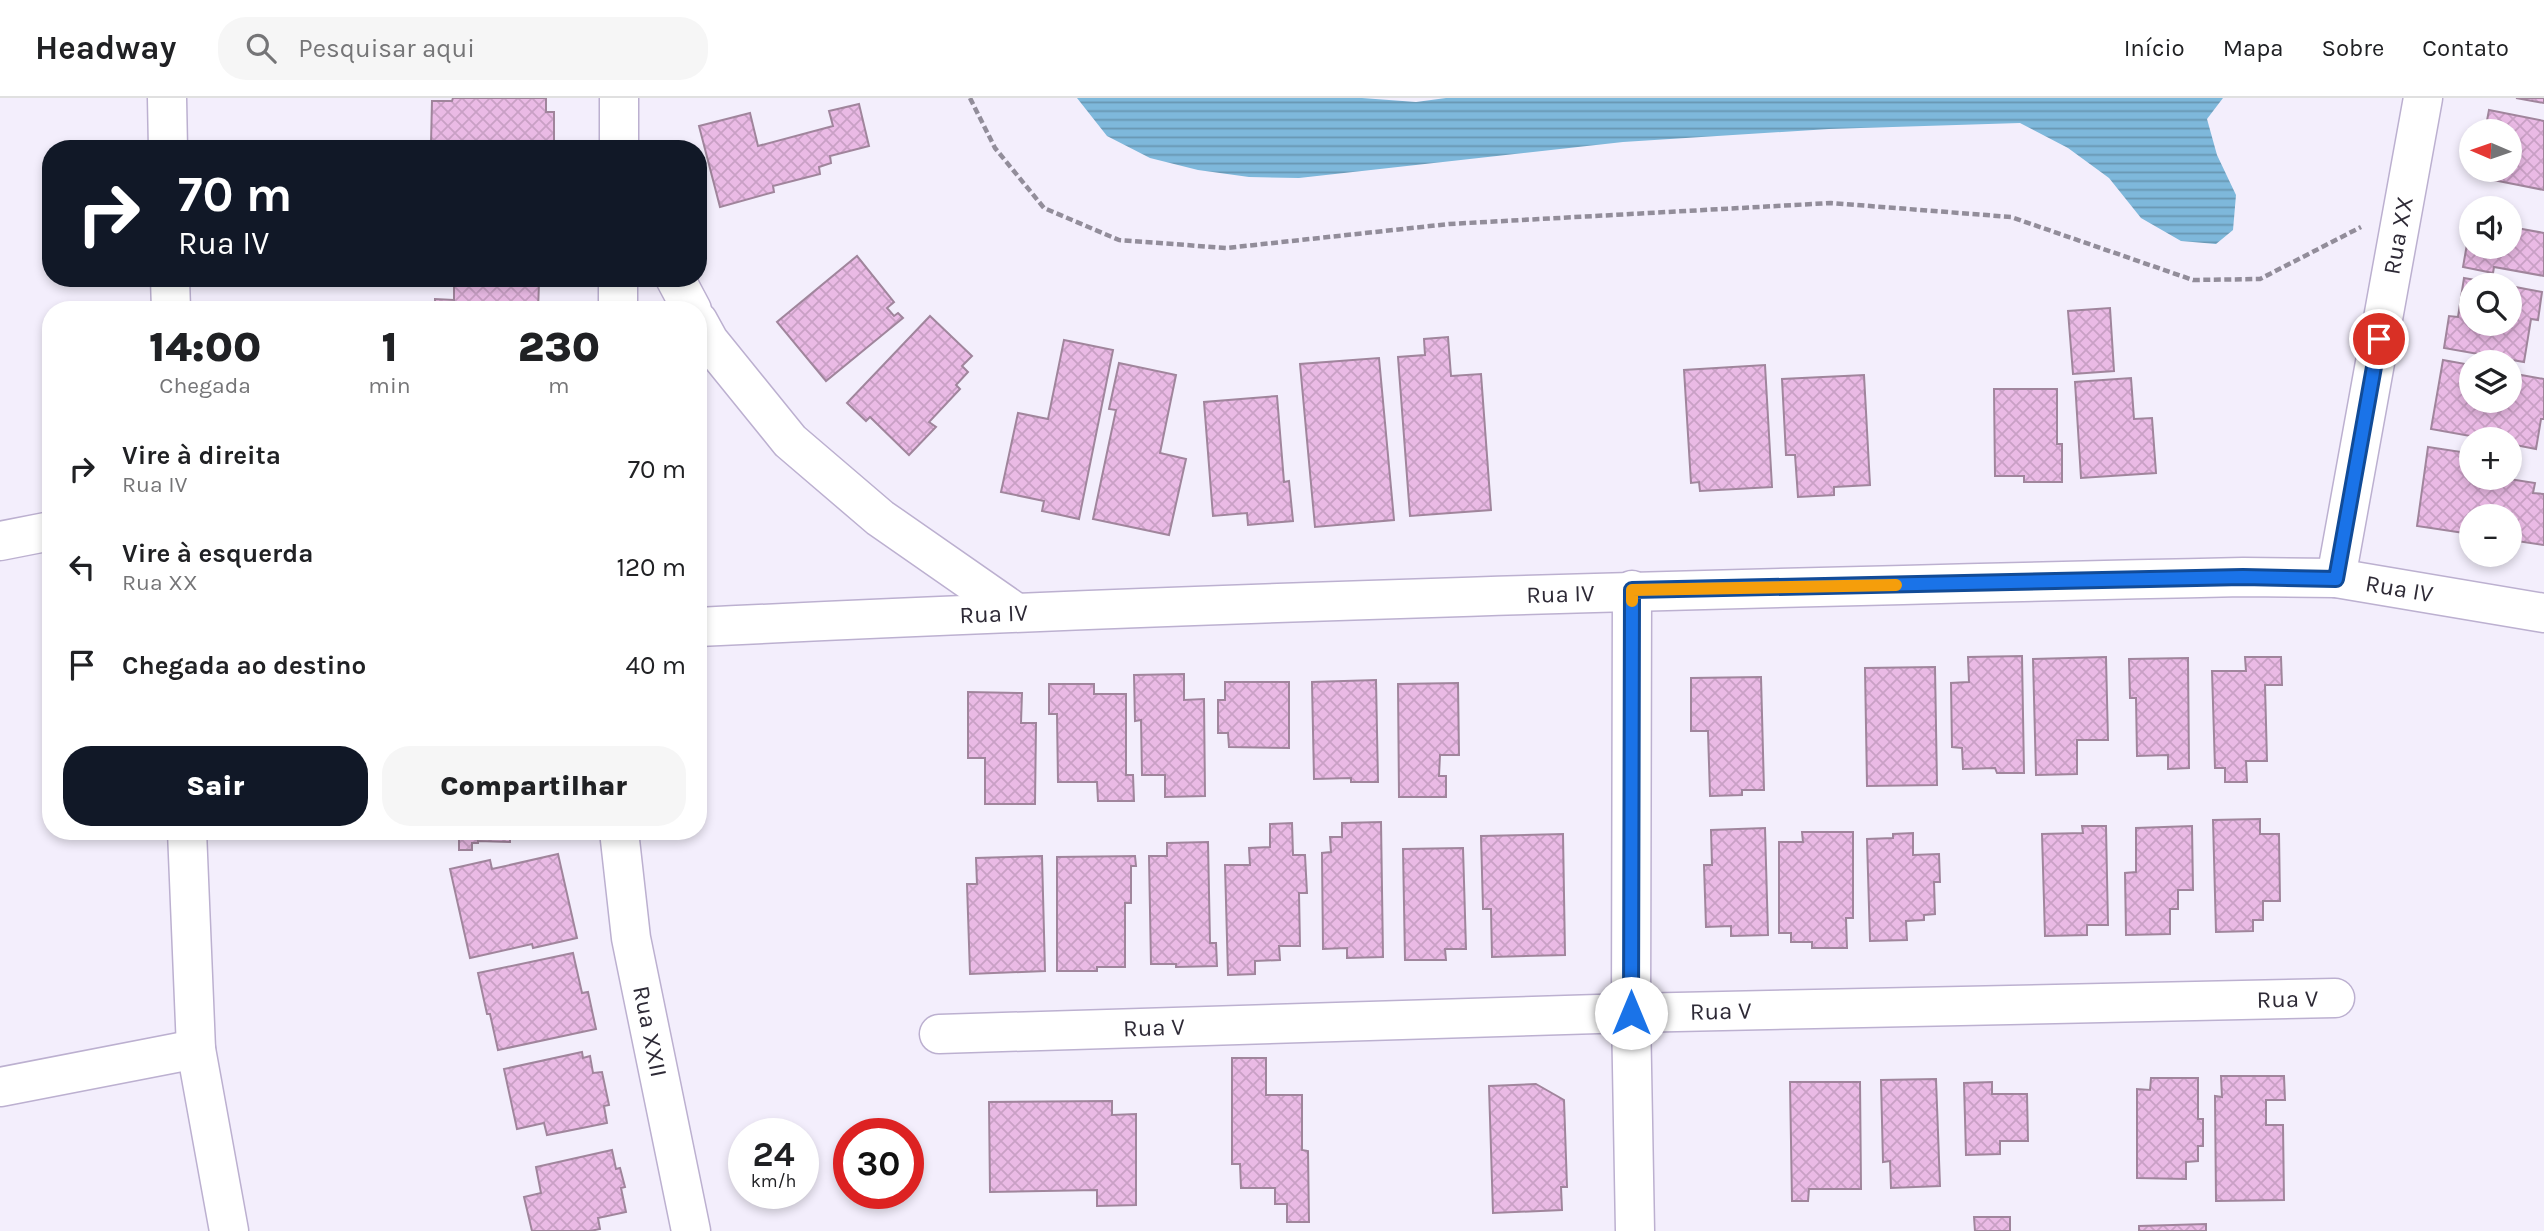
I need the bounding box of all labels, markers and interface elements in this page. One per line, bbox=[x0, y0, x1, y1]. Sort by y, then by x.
search box bbox=[218, 17, 708, 80]
text: Headway bbox=[35, 29, 176, 67]
icon: search bbox=[242, 29, 280, 67]
text: Pesquisar aqui bbox=[298, 33, 475, 64]
text: Início bbox=[2124, 34, 2185, 62]
text: Mapa bbox=[2223, 34, 2283, 62]
text: Sobre bbox=[2321, 34, 2384, 62]
text: Contato bbox=[2422, 34, 2509, 62]
north arrow bbox=[2459, 119, 2522, 182]
map controls bbox=[2459, 119, 2522, 567]
text: 70 m bbox=[178, 166, 292, 223]
icon: right bbox=[63, 168, 154, 259]
street label: Rua XX bbox=[2377, 194, 2419, 277]
button: sound bbox=[2459, 196, 2522, 259]
text: Rua IV bbox=[178, 225, 269, 262]
button: search bbox=[2459, 273, 2522, 336]
pin bbox=[2349, 309, 2409, 369]
icon: arrive bbox=[2360, 320, 2398, 358]
text: 14:00 bbox=[149, 322, 261, 372]
text: 1 bbox=[381, 322, 398, 372]
text: 230 bbox=[518, 322, 600, 372]
button: layers bbox=[2459, 350, 2522, 413]
text: Chegada bbox=[159, 372, 251, 399]
text: min bbox=[368, 372, 411, 399]
text: m bbox=[548, 372, 570, 399]
button: + bbox=[2459, 427, 2522, 490]
text: Vire à direita bbox=[122, 440, 281, 471]
icon: right bbox=[63, 450, 101, 488]
text: 70 m bbox=[628, 454, 686, 485]
text: Rua IV bbox=[122, 471, 188, 498]
button: − bbox=[2459, 504, 2522, 567]
text: Vire à esquerda bbox=[122, 538, 313, 569]
icon: left bbox=[63, 548, 101, 586]
text: 120 m bbox=[616, 552, 686, 583]
text: Rua XX bbox=[122, 569, 198, 596]
street label: Rua IV bbox=[2363, 569, 2436, 608]
street label: Rua IV bbox=[1526, 579, 1595, 609]
street label: Rua IV bbox=[959, 598, 1029, 629]
icon: arrive bbox=[63, 646, 101, 684]
text: Chegada ao destino bbox=[122, 650, 366, 681]
text: 40 m bbox=[626, 650, 686, 681]
button: Sair bbox=[63, 746, 368, 826]
button: Compartilhar bbox=[382, 746, 686, 826]
position arrow bbox=[1594, 976, 1668, 1050]
street label: Rua XXII bbox=[627, 983, 673, 1079]
street label: Rua V bbox=[2256, 984, 2319, 1014]
street label: Rua V bbox=[1690, 996, 1752, 1026]
street label: Rua V bbox=[1123, 1013, 1186, 1042]
speed limit sign: 30 bbox=[833, 1118, 924, 1209]
text: 24 bbox=[753, 1134, 795, 1175]
text: km/h bbox=[751, 1170, 796, 1192]

